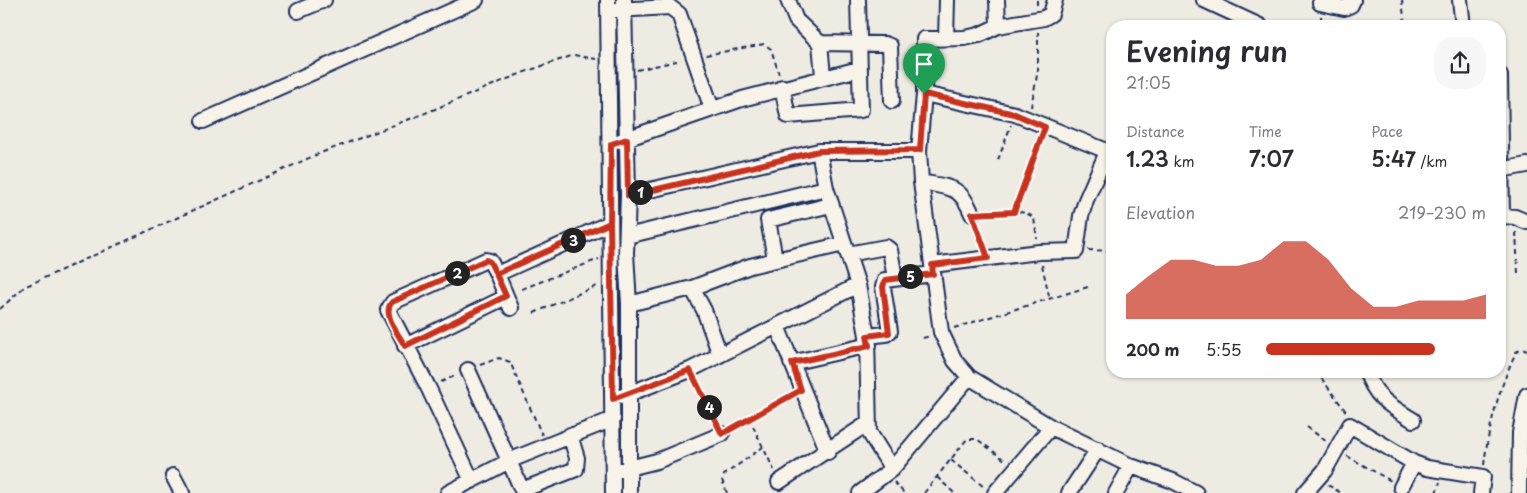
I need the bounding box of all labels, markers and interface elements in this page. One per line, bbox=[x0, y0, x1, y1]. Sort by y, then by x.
text: Evening run bbox=[1126, 29, 1288, 72]
button: share bbox=[1434, 37, 1486, 89]
pin bbox=[903, 43, 945, 94]
icon: arrive bbox=[910, 50, 938, 78]
text: 21:05 bbox=[1126, 70, 1171, 94]
text: Distance bbox=[1126, 121, 1185, 142]
text: Time bbox=[1249, 121, 1282, 142]
text: Pace bbox=[1371, 121, 1403, 142]
text: 1.23 bbox=[1126, 142, 1169, 174]
text: 7:07 bbox=[1249, 142, 1294, 174]
text: 5:47 bbox=[1371, 142, 1416, 174]
text: km bbox=[1169, 151, 1194, 172]
text: /km bbox=[1416, 151, 1447, 172]
pin: 1 bbox=[628, 180, 652, 204]
text: 1 bbox=[637, 182, 644, 203]
text: Elevation bbox=[1126, 200, 1195, 224]
text: 219–230 m bbox=[1398, 200, 1486, 224]
pin: 3 bbox=[560, 228, 586, 252]
text: 3 bbox=[569, 230, 578, 251]
pin: 2 bbox=[444, 260, 470, 286]
text: 2 bbox=[453, 263, 462, 284]
pin: 5 bbox=[898, 264, 922, 288]
text: 5 bbox=[906, 266, 915, 287]
text: 200 m bbox=[1126, 337, 1180, 361]
text: 5:55 bbox=[1206, 337, 1241, 361]
pin: 4 bbox=[696, 394, 722, 420]
text: 4 bbox=[705, 397, 714, 418]

